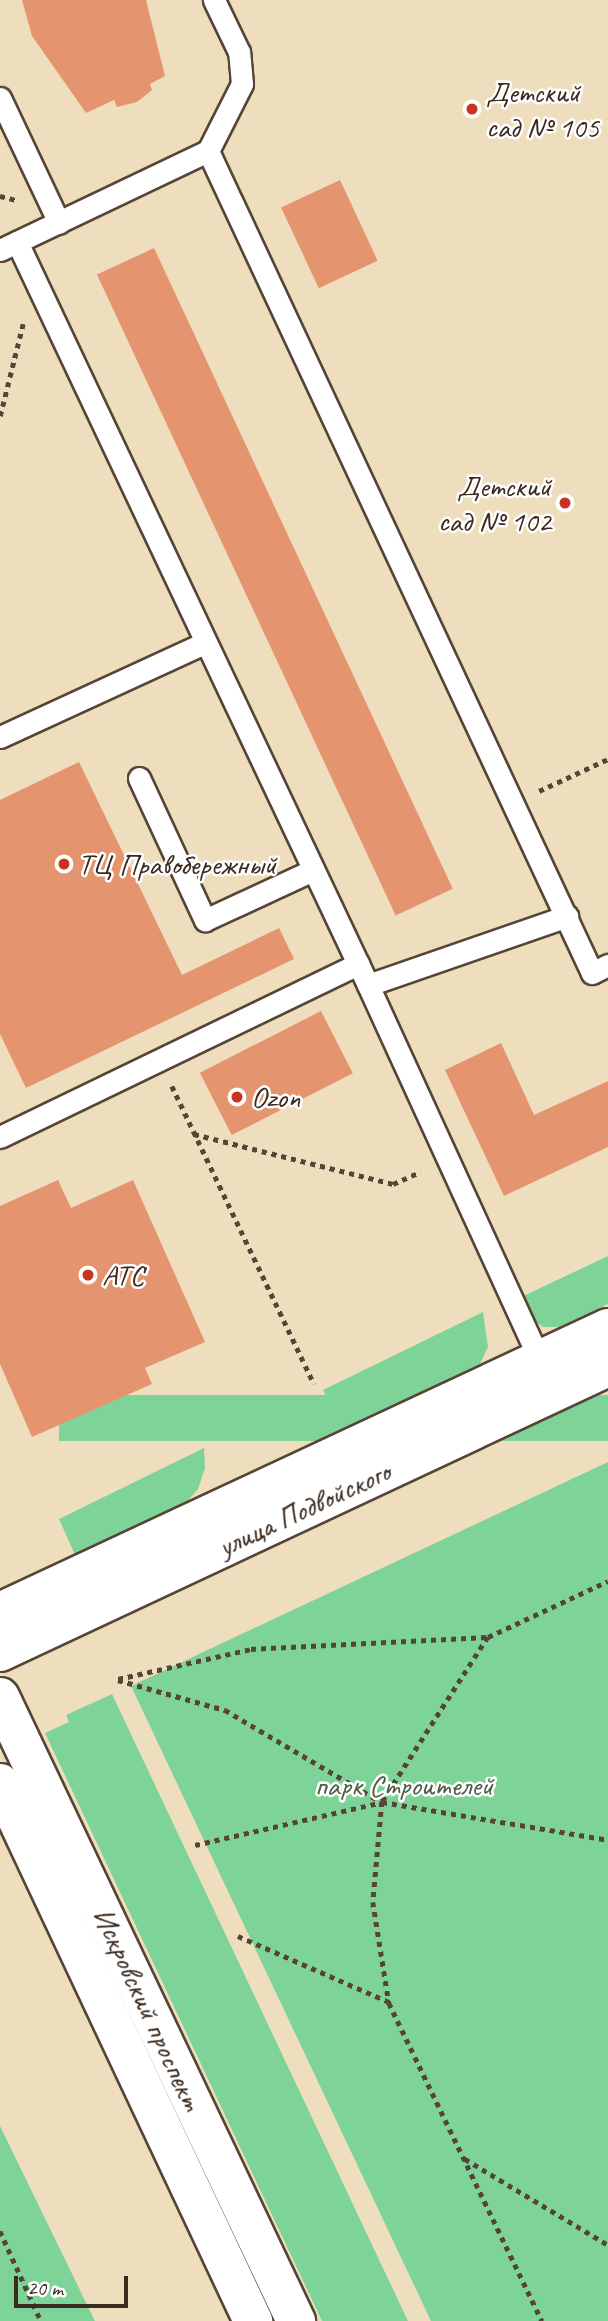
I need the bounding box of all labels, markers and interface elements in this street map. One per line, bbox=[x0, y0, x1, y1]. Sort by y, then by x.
place label: Детский сад № 105 bbox=[486, 74, 599, 144]
marker: Детский сад № 105 bbox=[464, 101, 480, 117]
place label: Детский сад № 102 bbox=[438, 468, 551, 538]
marker: Детский сад № 102 bbox=[557, 495, 573, 511]
place label: ТЦ Правобережный bbox=[78, 846, 276, 882]
marker: ТЦ Правобережный bbox=[56, 856, 72, 872]
place label: Ozon bbox=[251, 1079, 300, 1115]
marker: Ozon bbox=[229, 1089, 245, 1105]
place label: АТС bbox=[102, 1257, 144, 1293]
marker: АТС bbox=[80, 1267, 96, 1283]
street label: улица Подвойского bbox=[212, 1453, 396, 1565]
park label: парк Строителей bbox=[315, 1767, 493, 1803]
street label: Искровский проспект bbox=[85, 1902, 211, 2116]
scale bar bbox=[18, 2262, 131, 2306]
text: 20 m bbox=[27, 2275, 63, 2301]

